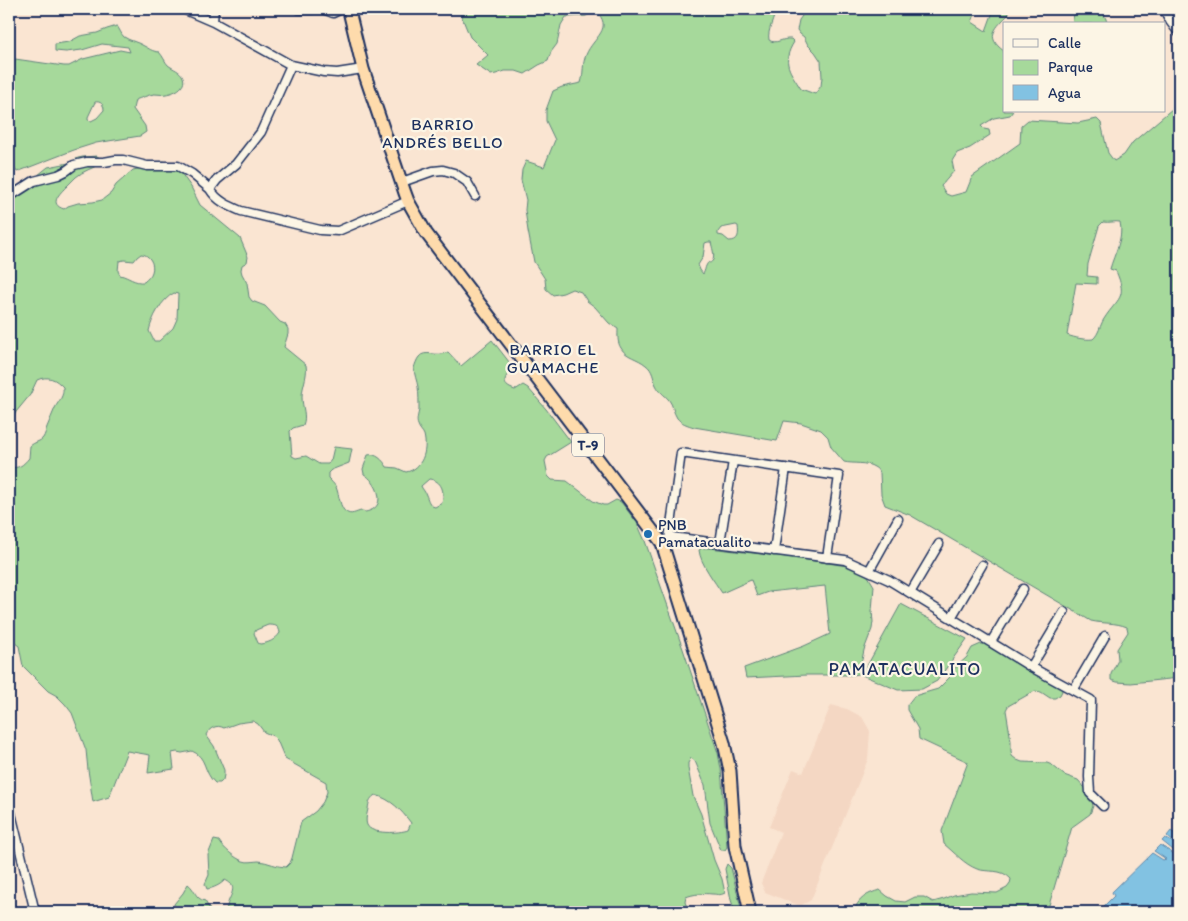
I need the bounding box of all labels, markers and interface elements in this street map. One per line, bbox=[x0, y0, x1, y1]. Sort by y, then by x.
legend bbox=[1003, 22, 1166, 112]
text: Calle bbox=[1048, 34, 1081, 52]
text: Parque bbox=[1048, 58, 1093, 76]
text: Agua bbox=[1048, 84, 1082, 102]
district label: BARRIO ANDRÉS BELLO bbox=[382, 115, 504, 152]
district label: BARRIO EL GUAMACHE bbox=[507, 340, 599, 377]
road number: T-9 bbox=[572, 434, 604, 456]
place label: PNB Pamatacualito bbox=[658, 516, 751, 551]
marker: PNB Pamatacualito bbox=[642, 528, 654, 540]
district label: PAMATACUALITO bbox=[829, 658, 981, 680]

